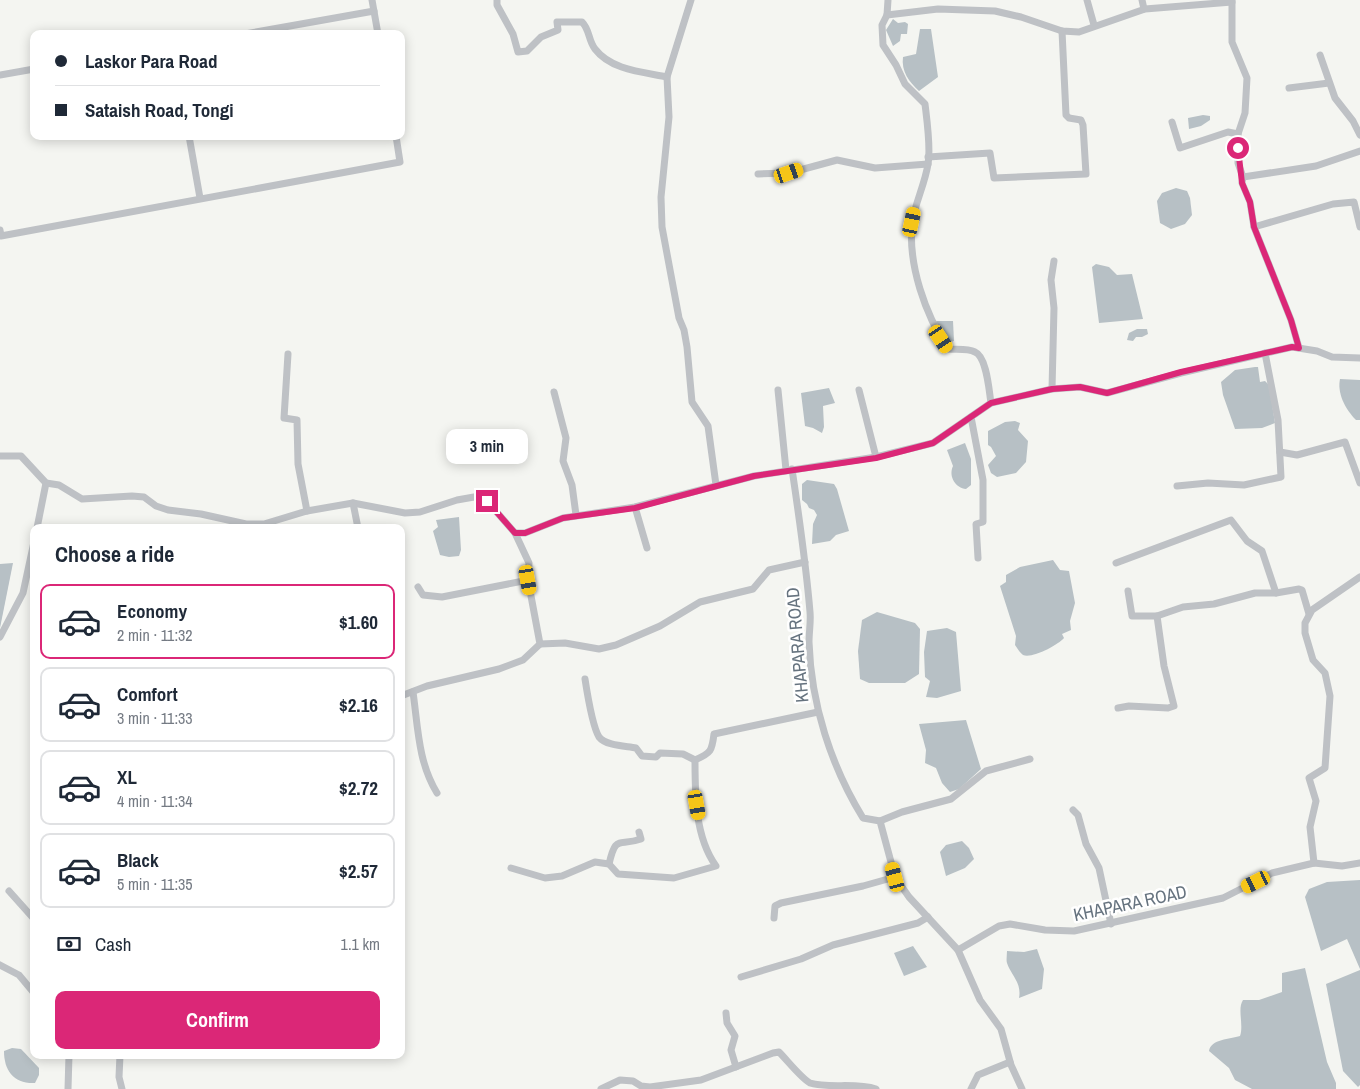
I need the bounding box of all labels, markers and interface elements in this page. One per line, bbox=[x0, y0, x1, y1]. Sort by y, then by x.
text: Laskor Para Road bbox=[85, 48, 218, 74]
text: Sataish Road, Tongi bbox=[85, 97, 234, 123]
route start bbox=[1227, 137, 1249, 159]
car bbox=[772, 161, 805, 185]
car bbox=[901, 206, 922, 238]
car bbox=[926, 322, 955, 356]
callout: 3 min bbox=[446, 428, 528, 464]
text: 3 min bbox=[470, 435, 504, 457]
route end bbox=[476, 490, 498, 512]
text: Choose a ride bbox=[55, 539, 174, 569]
car bbox=[518, 564, 537, 596]
street label: KHAPARA ROAD bbox=[780, 586, 814, 704]
text: Economy bbox=[117, 598, 187, 624]
icon: car bbox=[57, 599, 102, 644]
text: $1.60 bbox=[339, 609, 378, 635]
text: 2 min · 11:32 bbox=[117, 624, 193, 646]
text: Comfort bbox=[117, 681, 178, 707]
icon: car bbox=[57, 682, 102, 727]
text: $2.16 bbox=[339, 692, 378, 718]
text: 3 min · 11:33 bbox=[117, 707, 193, 729]
text: XL bbox=[117, 764, 137, 790]
icon: car bbox=[57, 765, 102, 810]
text: $2.72 bbox=[339, 775, 378, 801]
car bbox=[687, 789, 706, 821]
text: 4 min · 11:34 bbox=[117, 790, 193, 812]
text: Black bbox=[117, 847, 159, 873]
icon: car bbox=[57, 848, 102, 893]
text: $2.57 bbox=[339, 858, 378, 884]
car bbox=[883, 861, 906, 893]
car bbox=[1239, 869, 1272, 895]
text: 5 min · 11:35 bbox=[117, 873, 193, 895]
street label: KHAPARA ROAD bbox=[1071, 879, 1189, 927]
icon: cash bbox=[55, 930, 83, 958]
text: Cash bbox=[95, 931, 131, 957]
text: 1.1 km bbox=[341, 933, 380, 955]
button: Confirm bbox=[55, 991, 380, 1049]

